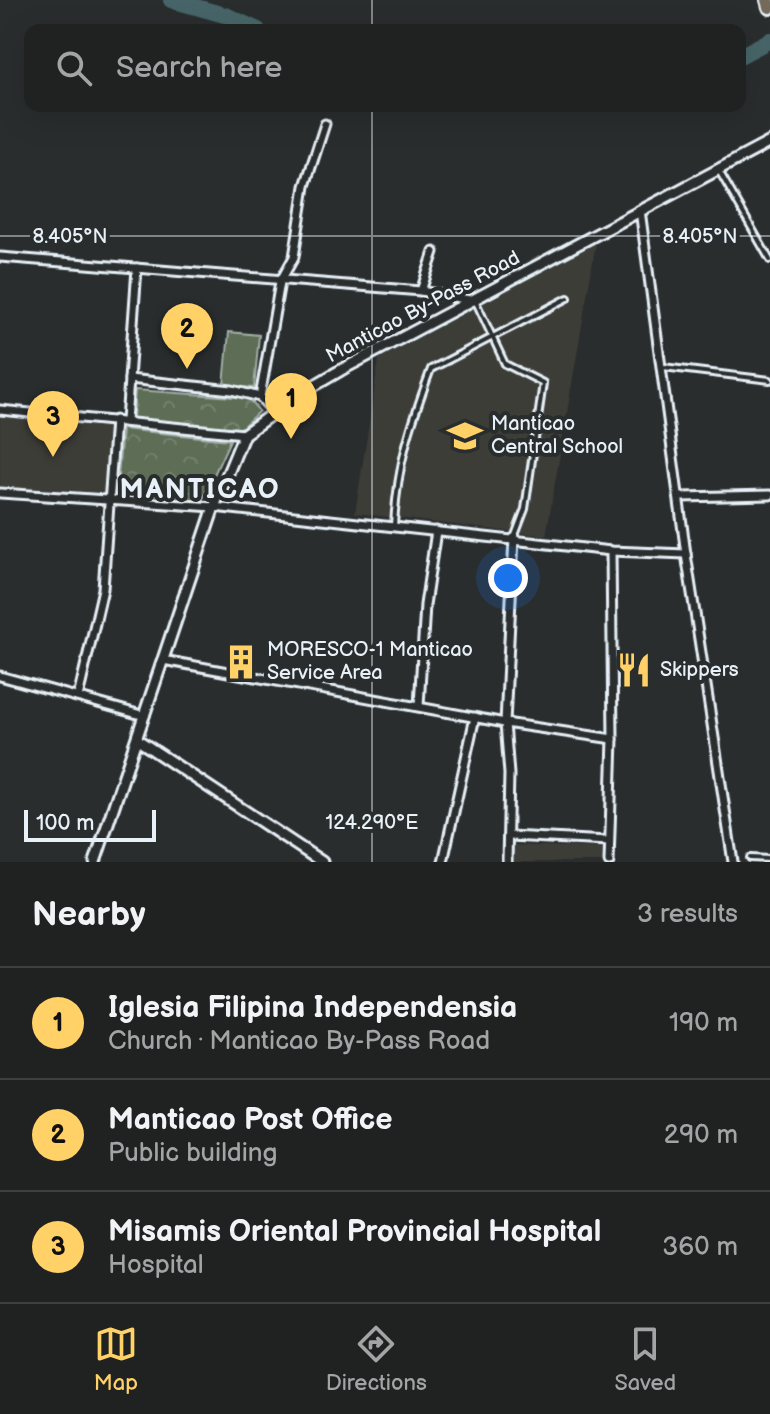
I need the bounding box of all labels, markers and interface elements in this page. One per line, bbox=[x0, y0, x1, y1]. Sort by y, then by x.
search box bbox=[24, 24, 746, 112]
icon: search bbox=[52, 46, 96, 90]
text: Search here bbox=[116, 50, 282, 86]
text: 8.405°N bbox=[33, 225, 107, 249]
text: 8.405°N bbox=[663, 225, 737, 249]
street label: Manticao By-Pass Road bbox=[322, 246, 524, 368]
pin: 2 bbox=[161, 303, 213, 369]
pin: 1 bbox=[265, 373, 317, 439]
pin: 3 bbox=[27, 391, 79, 457]
place label: Manticao Central School bbox=[491, 412, 623, 459]
school or university icon: Manticao Central School bbox=[446, 417, 484, 455]
district label: MANTICAO bbox=[120, 473, 280, 506]
your location bbox=[488, 558, 528, 598]
place label: MORESCO-1 Manticao Service Area bbox=[267, 638, 473, 685]
building icon: MORESCO-1 Manticao Service Area bbox=[222, 643, 260, 681]
restaurant icon: Skippers bbox=[615, 651, 653, 689]
place label: Skippers bbox=[660, 658, 739, 682]
scale bar bbox=[24, 806, 156, 842]
text: 100 m bbox=[36, 810, 95, 837]
text: 124.290°E bbox=[326, 811, 418, 835]
text: Nearby bbox=[32, 894, 146, 935]
text: 3 results bbox=[637, 899, 738, 930]
text: Iglesia Filipina Independensia bbox=[108, 990, 517, 1026]
text: 1 bbox=[53, 1008, 63, 1039]
text: 190 m bbox=[669, 1008, 738, 1039]
text: Church · Manticao By-Pass Road bbox=[108, 1026, 490, 1057]
text: Manticao Post Office bbox=[108, 1102, 392, 1138]
text: 2 bbox=[50, 1120, 66, 1151]
text: 290 m bbox=[664, 1120, 738, 1151]
text: Public building bbox=[108, 1138, 277, 1169]
text: Misamis Oriental Provincial Hospital bbox=[108, 1214, 601, 1250]
text: 3 bbox=[50, 1232, 66, 1263]
text: 360 m bbox=[662, 1232, 738, 1263]
text: Hospital bbox=[108, 1250, 204, 1281]
tab: Map bbox=[94, 1322, 138, 1397]
tab: Directions bbox=[326, 1322, 427, 1397]
tab: Saved bbox=[614, 1322, 676, 1397]

